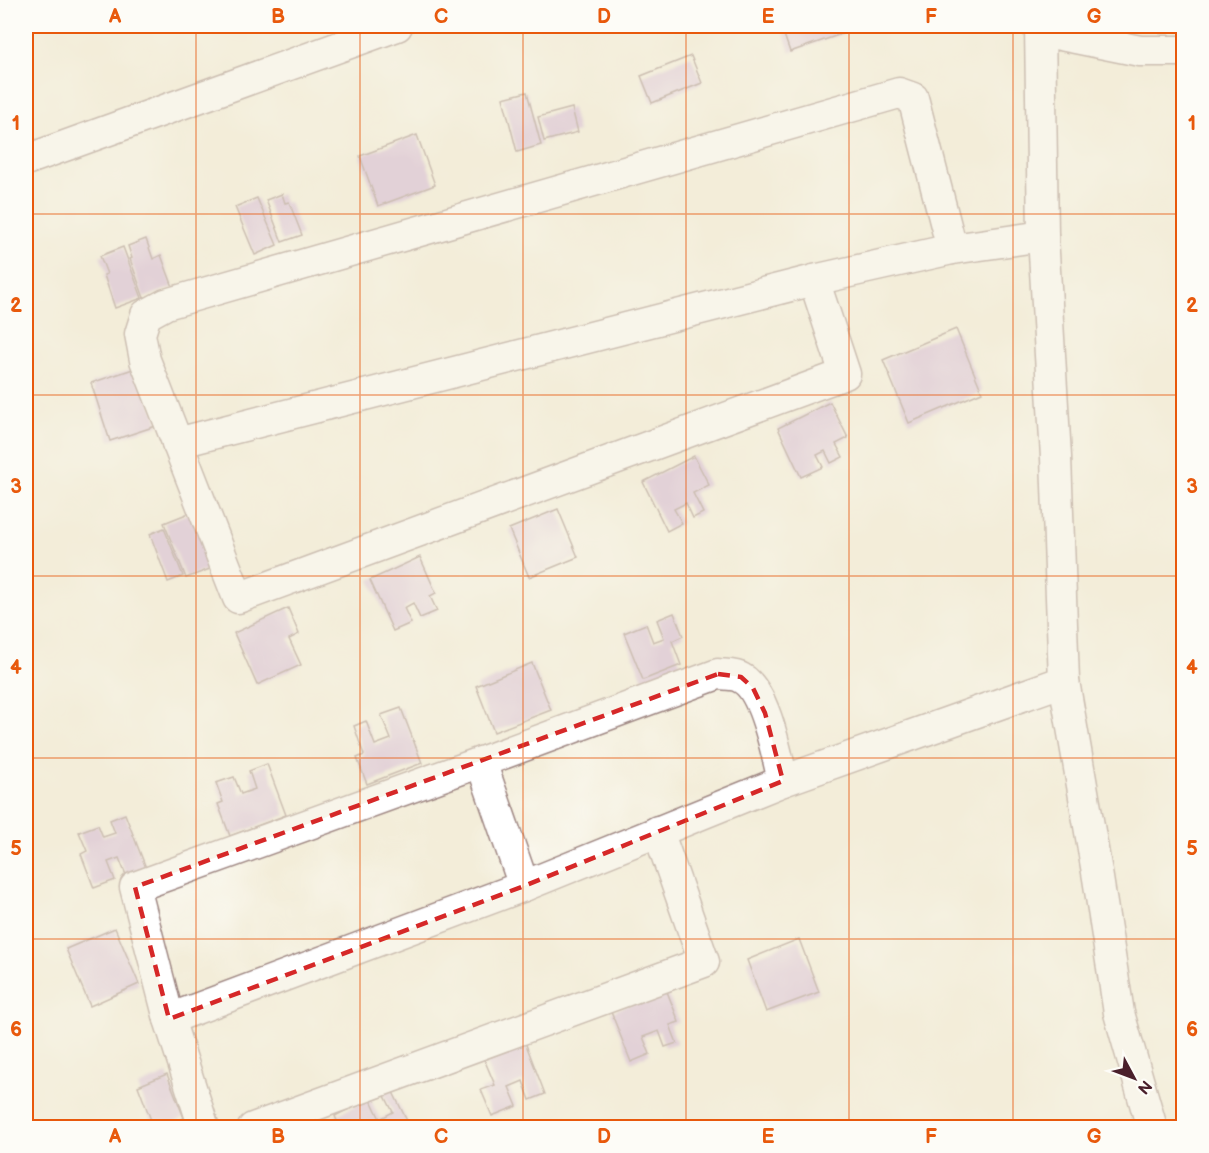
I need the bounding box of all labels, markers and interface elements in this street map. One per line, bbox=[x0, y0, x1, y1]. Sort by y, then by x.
text: A bbox=[108, 5, 122, 29]
text: B bbox=[271, 5, 285, 29]
text: C bbox=[434, 5, 448, 29]
text: D bbox=[597, 5, 611, 29]
text: E bbox=[762, 5, 775, 29]
text: F bbox=[925, 5, 937, 29]
text: G bbox=[1087, 5, 1102, 29]
text: 1 bbox=[12, 112, 20, 136]
text: 1 bbox=[1188, 112, 1196, 136]
text: 2 bbox=[10, 294, 22, 318]
text: 2 bbox=[1186, 294, 1198, 318]
text: 3 bbox=[10, 475, 22, 499]
text: 3 bbox=[1186, 475, 1198, 499]
text: 4 bbox=[10, 656, 22, 680]
text: 4 bbox=[1186, 656, 1198, 680]
text: 5 bbox=[10, 837, 22, 861]
text: 5 bbox=[1186, 837, 1198, 861]
text: 6 bbox=[10, 1018, 22, 1042]
text: 6 bbox=[1186, 1018, 1198, 1042]
north arrow bbox=[1104, 1048, 1164, 1108]
text: N bbox=[1133, 1076, 1155, 1098]
text: A bbox=[108, 1125, 122, 1149]
text: B bbox=[271, 1125, 285, 1149]
text: C bbox=[434, 1125, 448, 1149]
text: D bbox=[597, 1125, 611, 1149]
text: E bbox=[762, 1125, 775, 1149]
text: F bbox=[925, 1125, 937, 1149]
text: G bbox=[1087, 1125, 1102, 1149]

